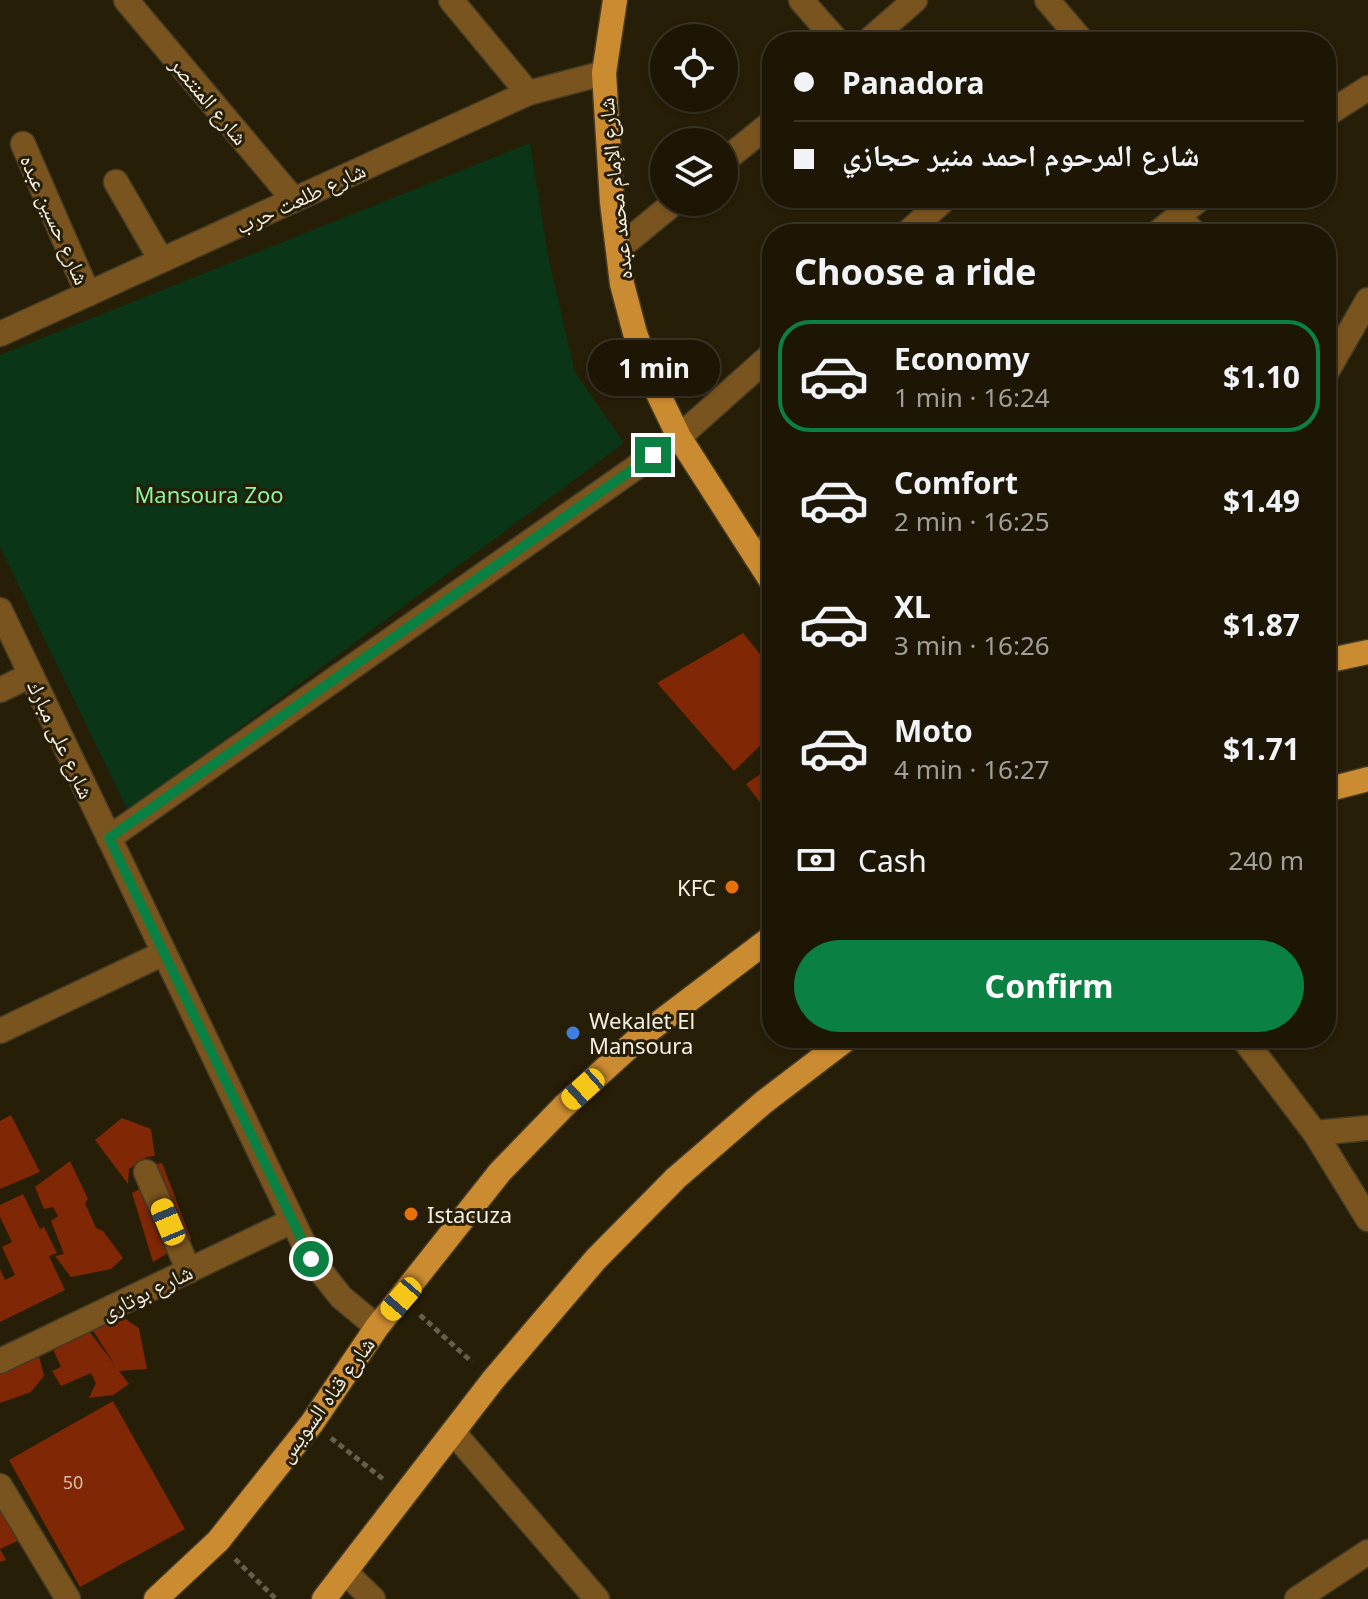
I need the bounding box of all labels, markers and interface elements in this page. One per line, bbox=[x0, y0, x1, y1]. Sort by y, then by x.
map controls bbox=[650, 24, 738, 216]
button: locate bbox=[650, 24, 738, 112]
street label: شارع المنتصر bbox=[164, 49, 256, 151]
text: Panadora bbox=[842, 62, 985, 103]
street label: شارع الإمام محمد عبده bbox=[590, 96, 639, 282]
button: layers bbox=[650, 128, 738, 216]
text: شارع المرحوم احمد منير حجازي bbox=[842, 134, 1199, 175]
street label: شارع حسين عبده bbox=[14, 149, 98, 289]
street label: شارع طلعت حرب bbox=[230, 154, 370, 240]
text: Choose a ride bbox=[794, 247, 1036, 296]
text: Economy bbox=[894, 338, 1030, 379]
callout: 1 min bbox=[587, 339, 719, 395]
icon: car bbox=[798, 340, 870, 412]
text: 1 min bbox=[618, 350, 690, 386]
text: $1.10 bbox=[1223, 356, 1300, 397]
text: 1 min · 16:24 bbox=[894, 379, 1050, 415]
route end bbox=[635, 437, 671, 473]
text: Comfort bbox=[894, 462, 1018, 503]
icon: car bbox=[798, 464, 870, 536]
park label: Mansoura Zoo bbox=[134, 479, 284, 509]
text: $1.49 bbox=[1223, 480, 1300, 521]
text: 2 min · 16:25 bbox=[894, 503, 1050, 539]
text: XL bbox=[894, 586, 931, 627]
icon: car bbox=[798, 588, 870, 660]
text: $1.87 bbox=[1223, 604, 1300, 645]
text: 3 min · 16:26 bbox=[894, 627, 1050, 663]
street label: شارع على مبارك bbox=[21, 675, 103, 803]
text: Moto bbox=[894, 710, 973, 751]
icon: car bbox=[798, 712, 870, 784]
text: $1.71 bbox=[1223, 728, 1300, 769]
text: 4 min · 16:27 bbox=[894, 751, 1050, 787]
icon: cash bbox=[794, 838, 838, 882]
text: Cash bbox=[858, 840, 927, 881]
text: 240 m bbox=[1228, 842, 1304, 878]
place label: KFC bbox=[677, 872, 716, 902]
marker: KFC bbox=[723, 878, 741, 896]
button: Confirm bbox=[794, 940, 1304, 1032]
place label: Wekalet El Mansoura bbox=[589, 1005, 695, 1060]
marker: Wekalet El Mansoura bbox=[564, 1024, 582, 1042]
car bbox=[557, 1064, 609, 1114]
car bbox=[148, 1195, 188, 1249]
place label: Istacuza bbox=[427, 1199, 512, 1229]
marker: Istacuza bbox=[402, 1205, 420, 1223]
route start bbox=[293, 1241, 329, 1277]
street label: شارع بوتارى bbox=[95, 1256, 197, 1326]
car bbox=[376, 1273, 426, 1325]
street label: شارع قناه السويس bbox=[269, 1330, 381, 1468]
house number: 50 bbox=[63, 1470, 83, 1494]

